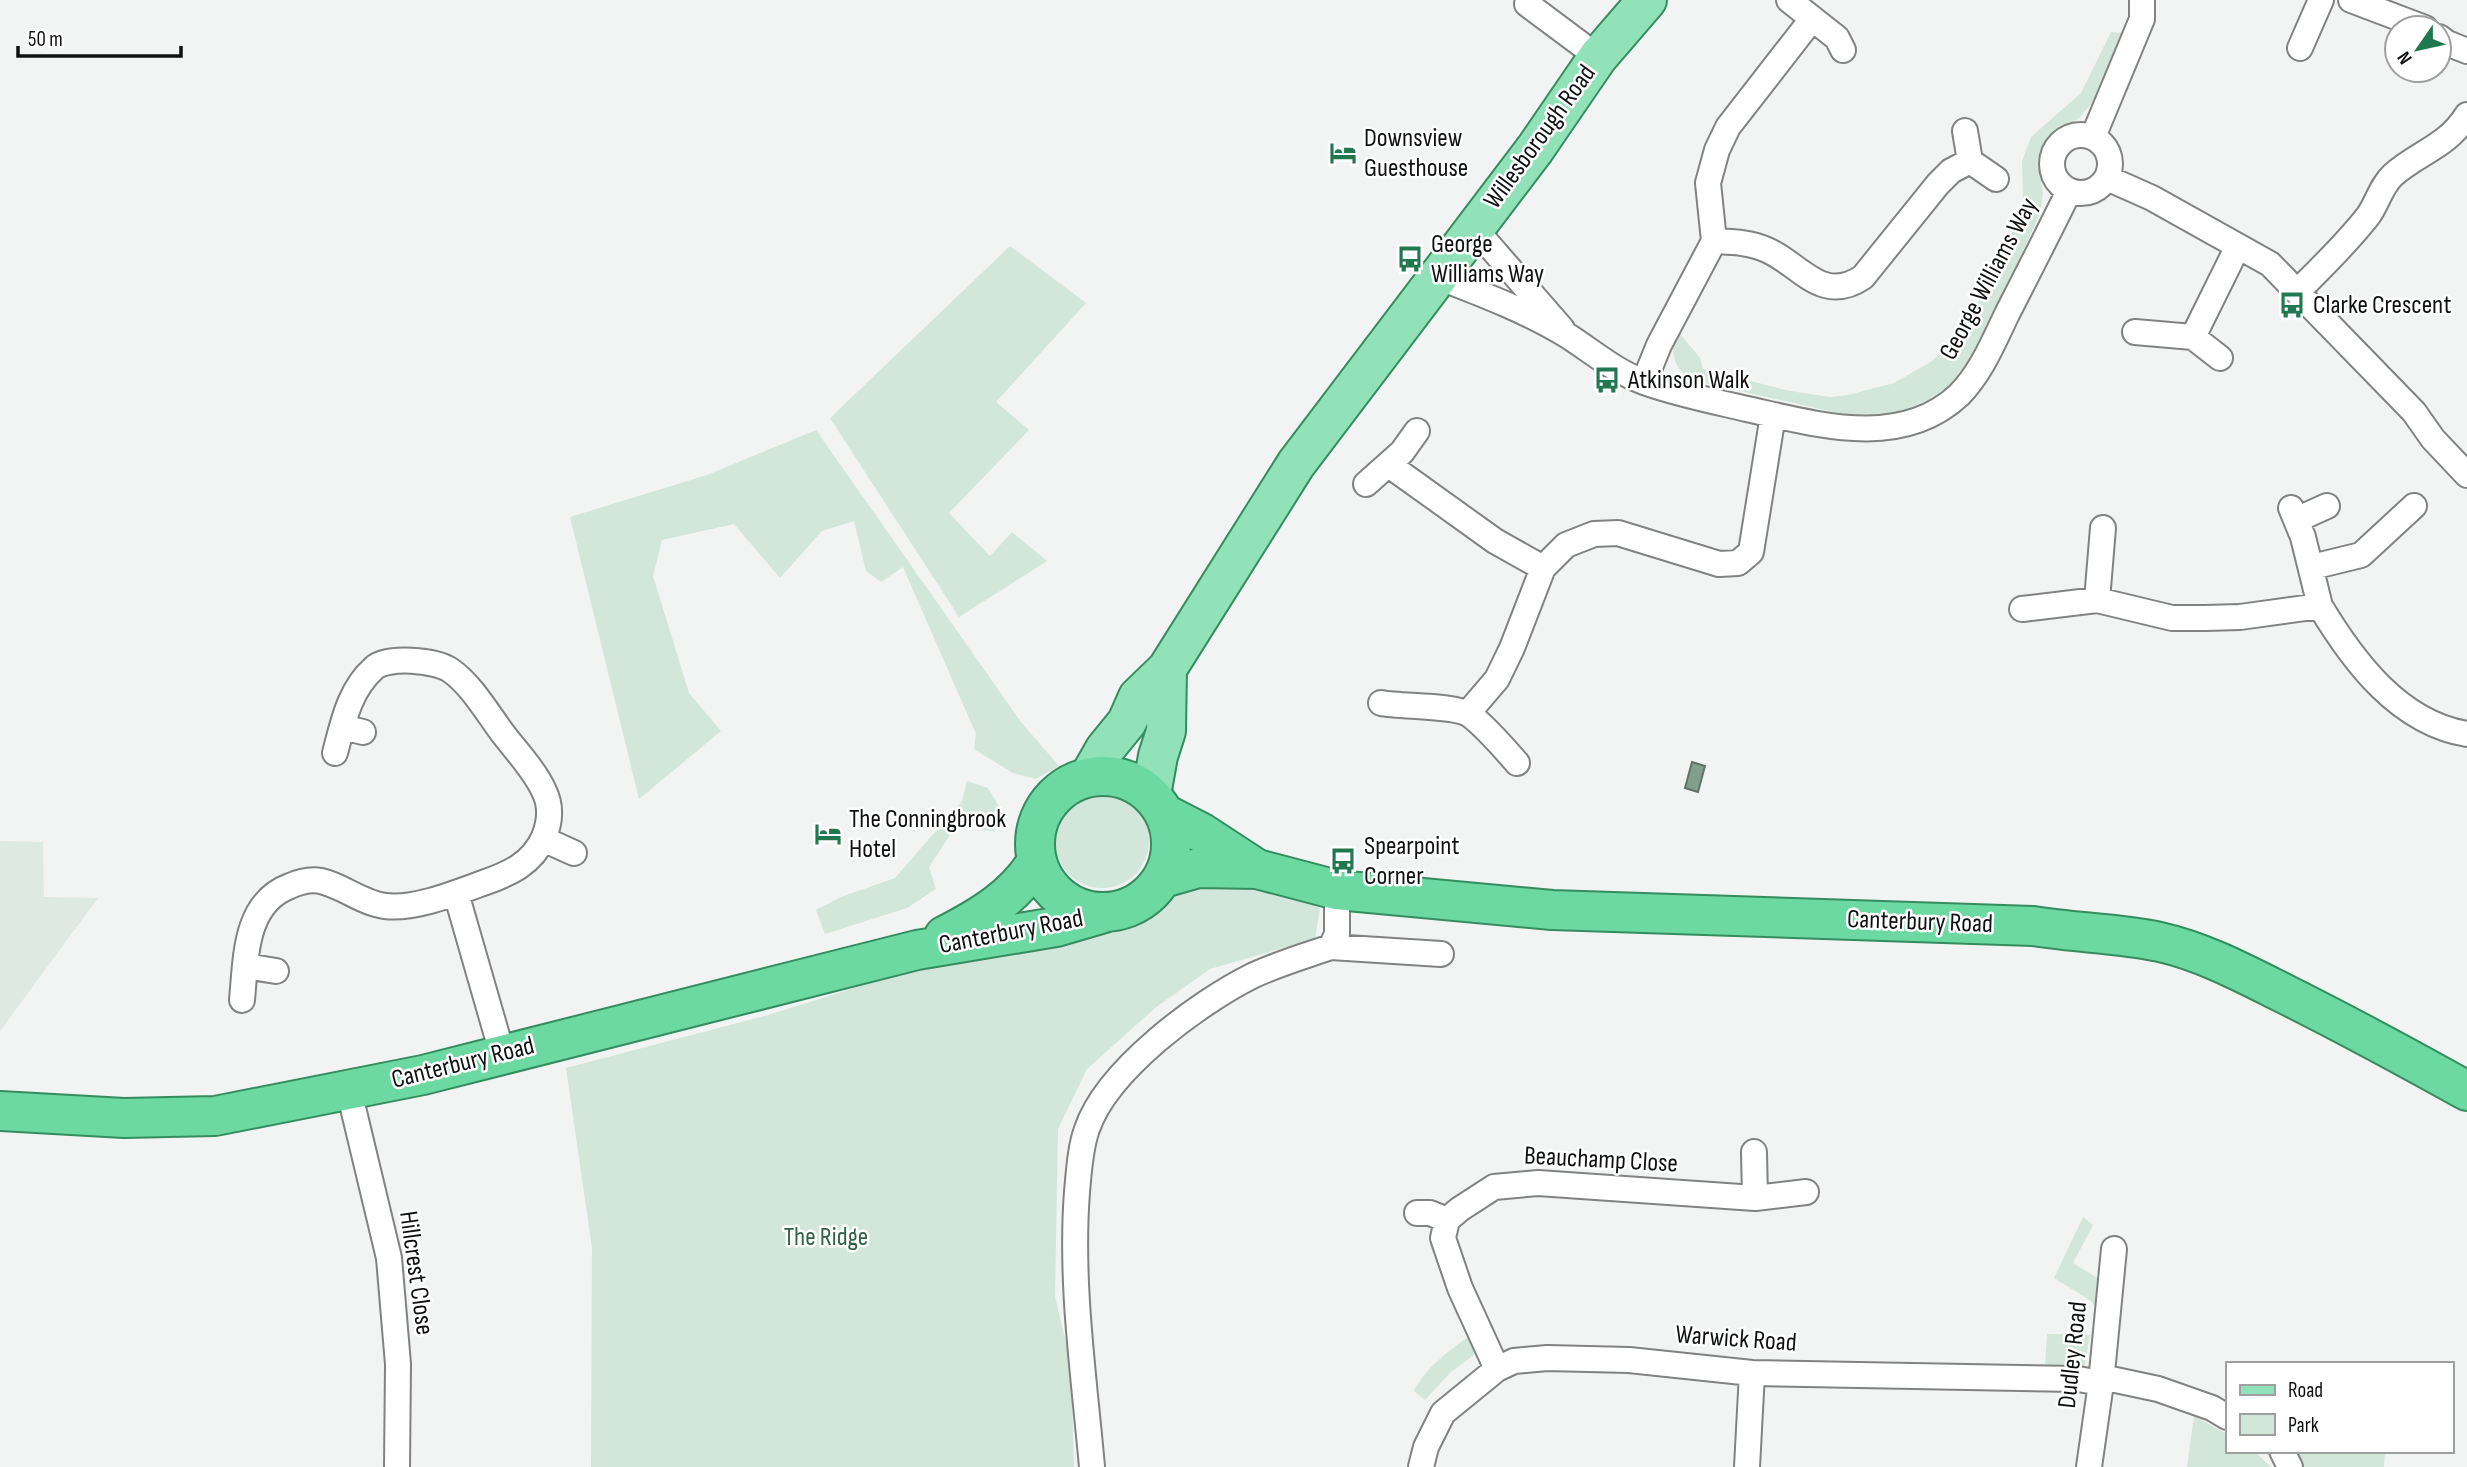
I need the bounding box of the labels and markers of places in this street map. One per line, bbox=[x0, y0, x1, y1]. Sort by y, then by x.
place label: Downsview Guesthouse bbox=[1364, 123, 1468, 184]
hotel icon: Downsview Guesthouse bbox=[1328, 138, 1358, 168]
place label: George Williams Way bbox=[1431, 229, 1544, 290]
bus stop icon: George Williams Way bbox=[1395, 244, 1425, 274]
bus stop icon: Clarke Crescent bbox=[2277, 290, 2307, 320]
place label: Clarke Crescent bbox=[2313, 290, 2451, 321]
bus stop icon: Atkinson Walk bbox=[1592, 365, 1622, 395]
place label: Atkinson Walk bbox=[1627, 365, 1749, 396]
place label: The Conningbrook Hotel bbox=[849, 804, 1006, 865]
hotel icon: The Conningbrook Hotel bbox=[813, 819, 843, 849]
place label: Spearpoint Corner bbox=[1364, 831, 1460, 892]
bus stop icon: Spearpoint Corner bbox=[1328, 846, 1358, 876]

